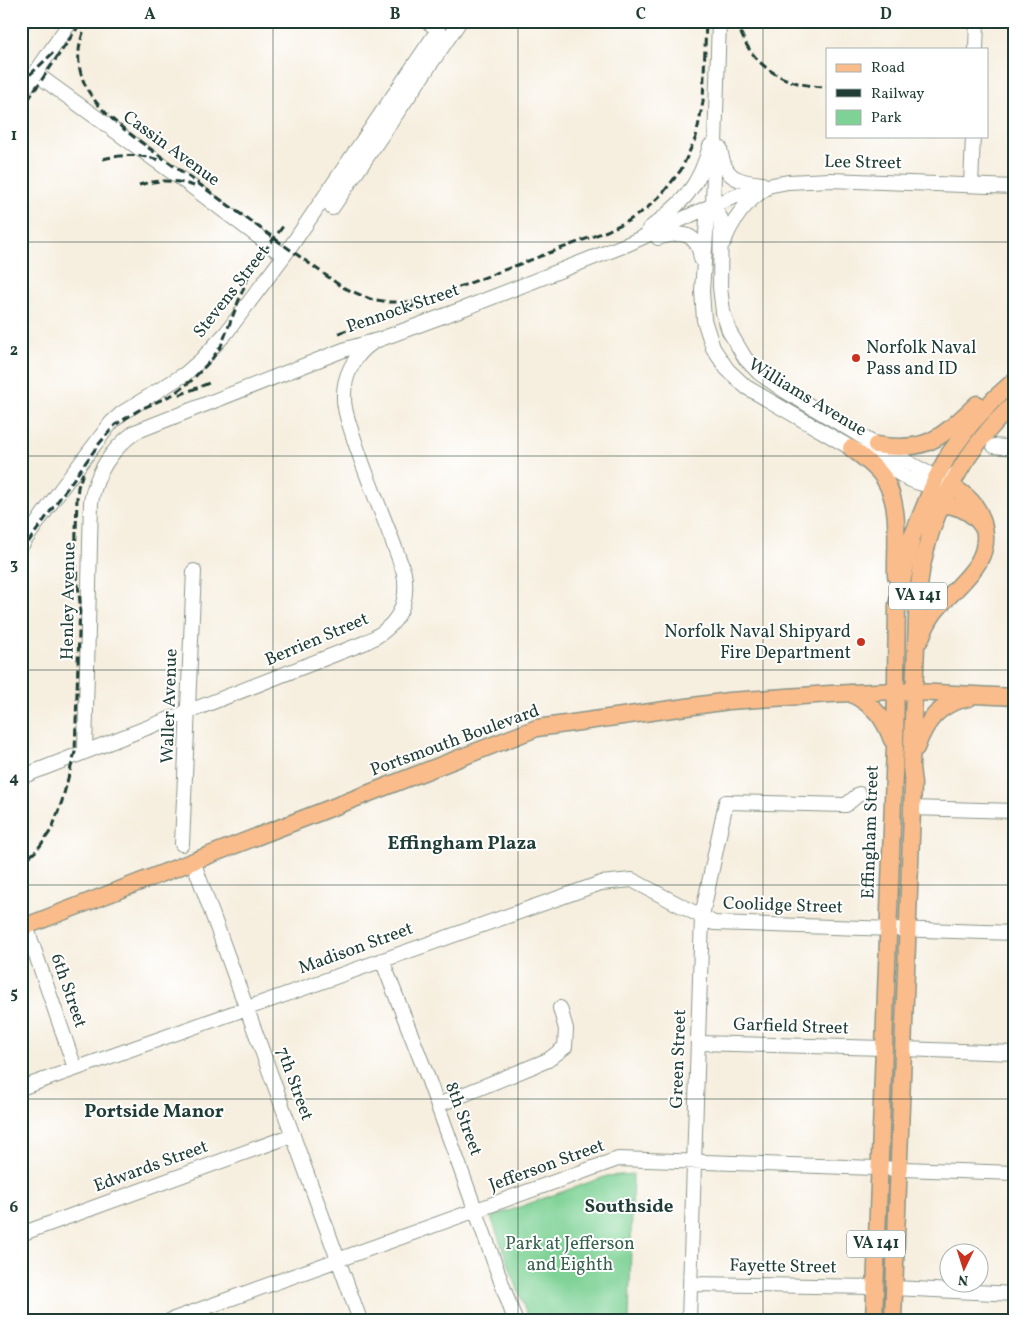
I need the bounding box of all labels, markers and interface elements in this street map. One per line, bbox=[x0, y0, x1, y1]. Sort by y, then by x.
text: A bbox=[144, 4, 156, 26]
text: B bbox=[390, 4, 401, 26]
text: C bbox=[636, 4, 646, 26]
text: D bbox=[880, 4, 892, 26]
legend bbox=[826, 48, 988, 138]
text: Road bbox=[871, 58, 905, 79]
text: Railway bbox=[871, 84, 924, 105]
street label: Cassin Avenue bbox=[117, 105, 225, 193]
text: Park bbox=[871, 108, 902, 129]
text: 1 bbox=[11, 125, 17, 147]
street label: Lee Street bbox=[824, 150, 902, 176]
street label: Stevens Street bbox=[188, 240, 276, 344]
street label: Pennock Street bbox=[343, 278, 463, 340]
place label: Norfolk Naval Pass and ID bbox=[866, 336, 976, 382]
text: 2 bbox=[10, 340, 18, 362]
marker: Norfolk Naval Pass and ID bbox=[850, 352, 862, 364]
street label: Williams Avenue bbox=[743, 353, 871, 443]
street label: Henley Avenue bbox=[55, 542, 83, 660]
text: 3 bbox=[10, 554, 18, 576]
road number: VA 141 bbox=[889, 582, 947, 610]
street label: Berrien Street bbox=[261, 607, 373, 673]
place label: Norfolk Naval Shipyard Fire Department bbox=[664, 620, 851, 666]
marker: Norfolk Naval Shipyard Fire Department bbox=[855, 636, 867, 648]
street label: Waller Avenue bbox=[155, 648, 185, 764]
street label: Portsmouth Boulevard bbox=[367, 699, 543, 783]
street label: Effingham Street bbox=[856, 764, 886, 900]
text: 4 bbox=[9, 768, 19, 790]
district label: Effingham Plaza bbox=[387, 831, 537, 857]
street label: Coolidge Street bbox=[723, 891, 843, 921]
street label: Madison Street bbox=[295, 917, 417, 981]
street label: 6th Street bbox=[44, 951, 92, 1031]
text: 5 bbox=[10, 983, 18, 1005]
street label: Green Street bbox=[665, 1009, 693, 1109]
street label: Garfield Street bbox=[733, 1012, 849, 1042]
street label: 7th Street bbox=[269, 1044, 319, 1124]
street label: 8th Street bbox=[438, 1079, 488, 1159]
district label: Portside Manor bbox=[84, 1099, 224, 1125]
street label: Jefferson Street bbox=[486, 1134, 608, 1198]
street label: Edwards Street bbox=[90, 1135, 212, 1199]
district label: Southside bbox=[585, 1194, 674, 1220]
text: 6 bbox=[10, 1197, 19, 1219]
road number: VA 141 bbox=[847, 1230, 905, 1258]
park label: Park at Jefferson and Eighth bbox=[505, 1232, 635, 1278]
north arrow bbox=[938, 1244, 988, 1294]
street label: Fayette Street bbox=[729, 1254, 837, 1280]
text: N bbox=[957, 1270, 969, 1289]

